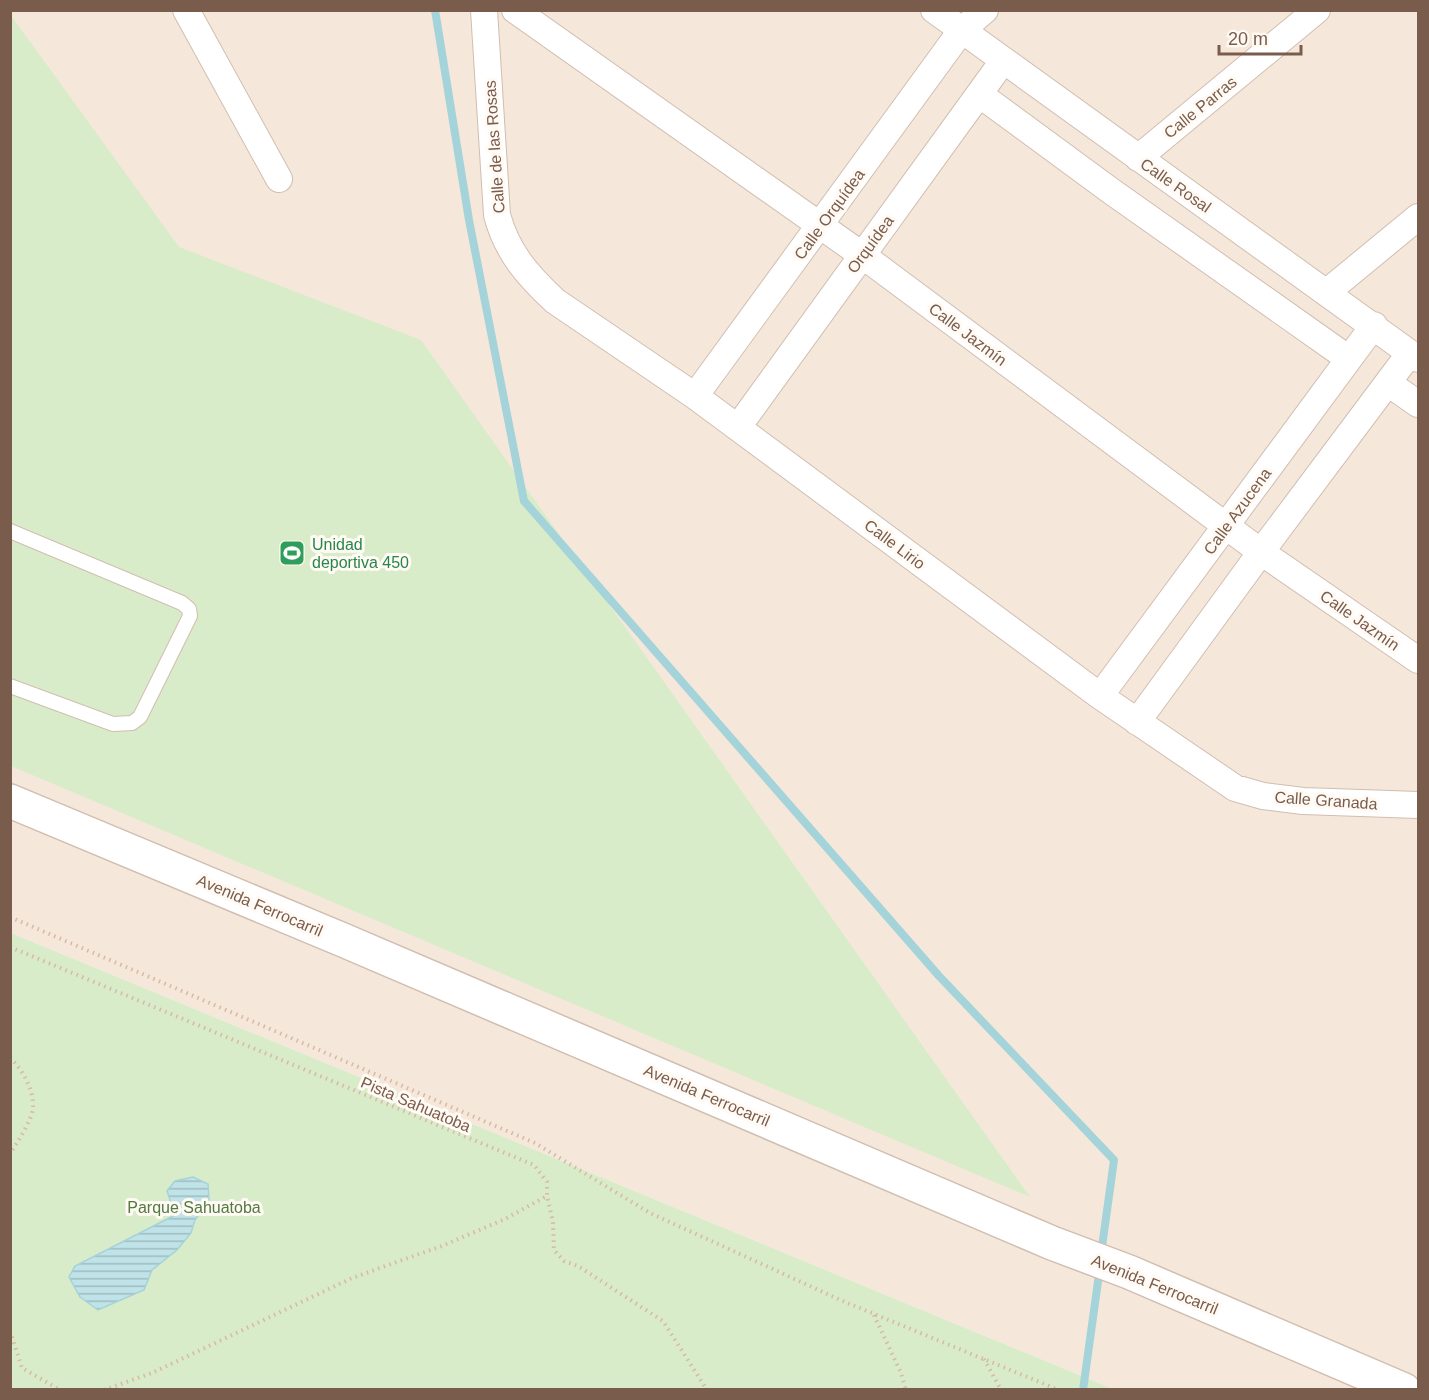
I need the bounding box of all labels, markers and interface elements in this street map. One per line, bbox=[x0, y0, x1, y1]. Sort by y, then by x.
scale bar bbox=[1219, 18, 1302, 56]
text: 20 m bbox=[1228, 29, 1268, 49]
street label: Calle Parras bbox=[1161, 73, 1240, 142]
street label: Calle de las Rosas bbox=[481, 80, 508, 214]
street label: Calle Rosal bbox=[1137, 155, 1214, 216]
street label: Calle Orquídea bbox=[791, 166, 868, 263]
street label: Orquídea bbox=[844, 212, 897, 276]
street label: Calle Jazmín bbox=[926, 300, 1010, 369]
street label: Calle Azucena bbox=[1200, 465, 1274, 558]
street label: Calle Lirio bbox=[861, 516, 928, 573]
place label: Unidad deportiva 450 bbox=[312, 536, 409, 571]
sports icon: Unidad deportiva 450 bbox=[277, 538, 307, 568]
street label: Calle Jazmín bbox=[1317, 587, 1402, 654]
street label: Calle Granada bbox=[1274, 788, 1378, 813]
street label: Avenida Ferrocarril bbox=[194, 871, 325, 940]
street label: Avenida Ferrocarril bbox=[641, 1061, 772, 1130]
street label: Pista Sahuatoba bbox=[358, 1074, 473, 1135]
park label: Parque Sahuatoba bbox=[127, 1199, 261, 1216]
street label: Avenida Ferrocarril bbox=[1089, 1251, 1221, 1318]

